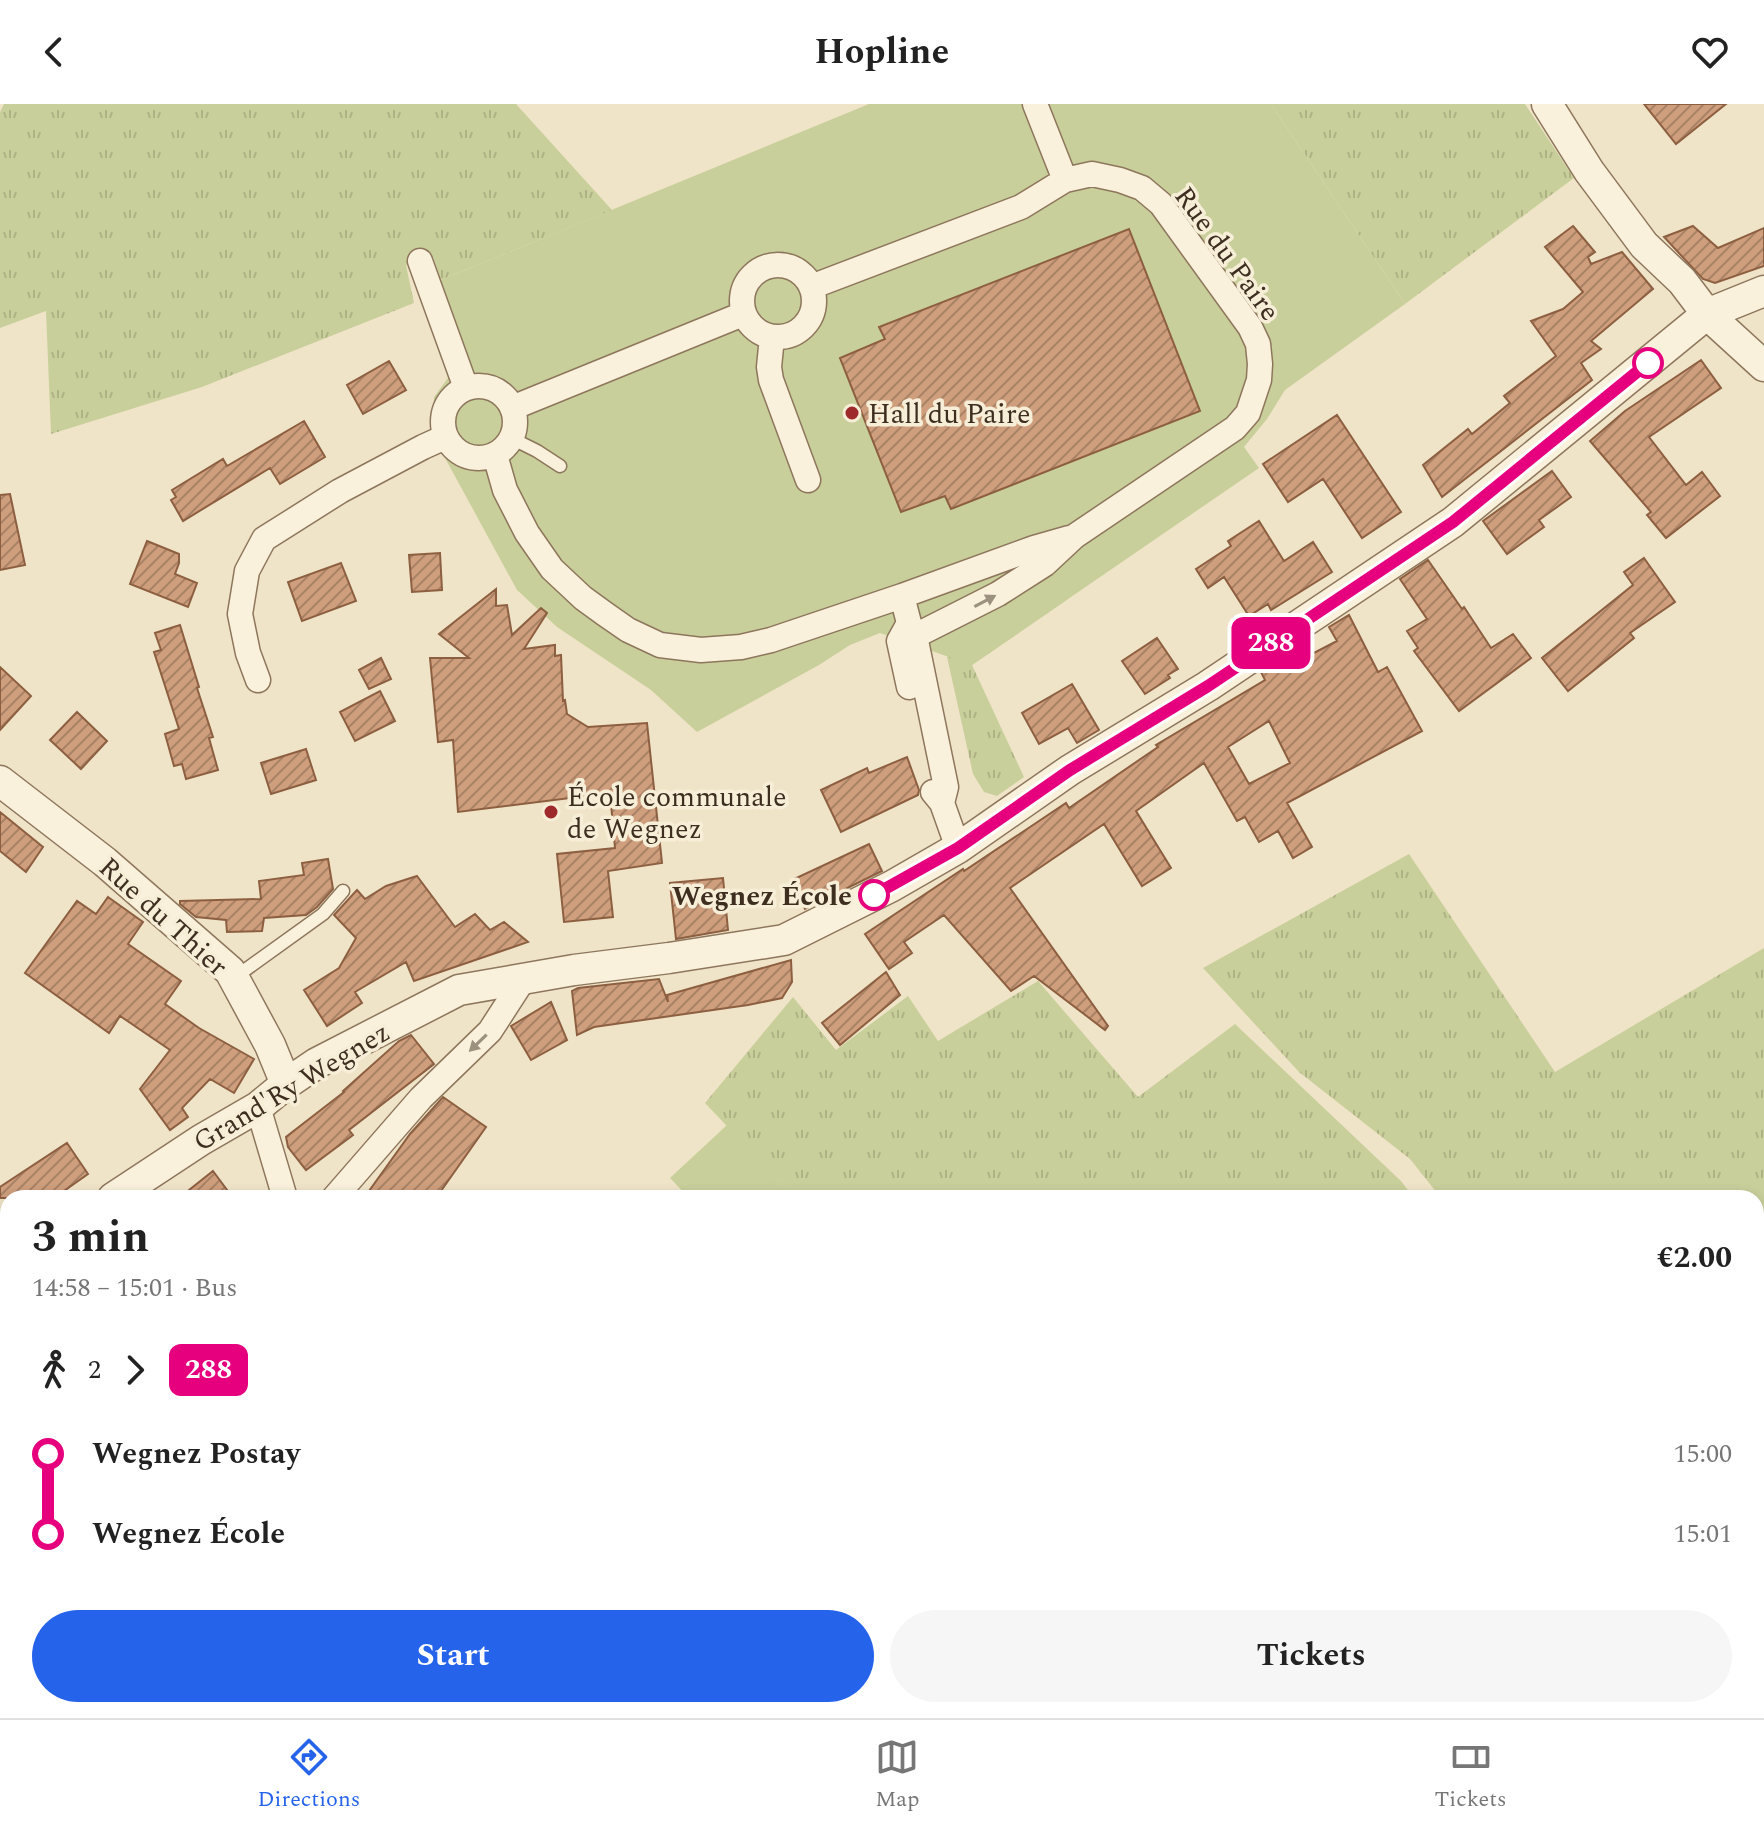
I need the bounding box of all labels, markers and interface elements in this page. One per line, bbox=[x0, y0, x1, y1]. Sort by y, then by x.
text: Hopline bbox=[815, 25, 949, 80]
icon: back bbox=[32, 30, 76, 74]
icon: heart bbox=[1688, 30, 1732, 74]
street label: Rue du Paire bbox=[1163, 178, 1290, 330]
unlabelled marker bbox=[1633, 348, 1663, 378]
place label: Hall du Paire bbox=[868, 393, 1031, 436]
marker: Hall du Paire bbox=[843, 404, 861, 422]
one-way arrow bbox=[973, 595, 996, 608]
line badge: 288 bbox=[1225, 617, 1317, 669]
text: 288 bbox=[1247, 621, 1295, 664]
place label: École communale de Wegnez bbox=[567, 776, 786, 851]
marker: École communale de Wegnez bbox=[542, 803, 560, 821]
street label: Rue du Thier bbox=[89, 847, 237, 987]
place label: Wegnez École bbox=[672, 875, 852, 918]
marker: Wegnez École bbox=[859, 880, 889, 910]
street label: Grand'Ry Wegnez bbox=[185, 1011, 399, 1163]
one-way arrow bbox=[469, 1034, 488, 1052]
text: 3 min bbox=[32, 1204, 149, 1271]
text: €2.00 bbox=[1657, 1235, 1732, 1281]
text: 14:58 – 15:01 · Bus bbox=[32, 1268, 237, 1308]
icon: walk bbox=[32, 1348, 76, 1392]
icon: forward bbox=[113, 1348, 157, 1392]
text: 288 bbox=[185, 1348, 232, 1391]
text: 2 bbox=[88, 1350, 101, 1390]
text: Wegnez Postay bbox=[92, 1431, 300, 1477]
text: 15:00 bbox=[1673, 1434, 1732, 1474]
text: Wegnez École bbox=[92, 1511, 285, 1557]
text: 15:01 bbox=[1673, 1514, 1732, 1554]
button: Start bbox=[32, 1610, 874, 1702]
button: Tickets bbox=[890, 1610, 1732, 1702]
tab: Directions bbox=[257, 1735, 360, 1816]
tab: Map bbox=[875, 1735, 920, 1816]
tab: Tickets bbox=[1434, 1735, 1507, 1816]

